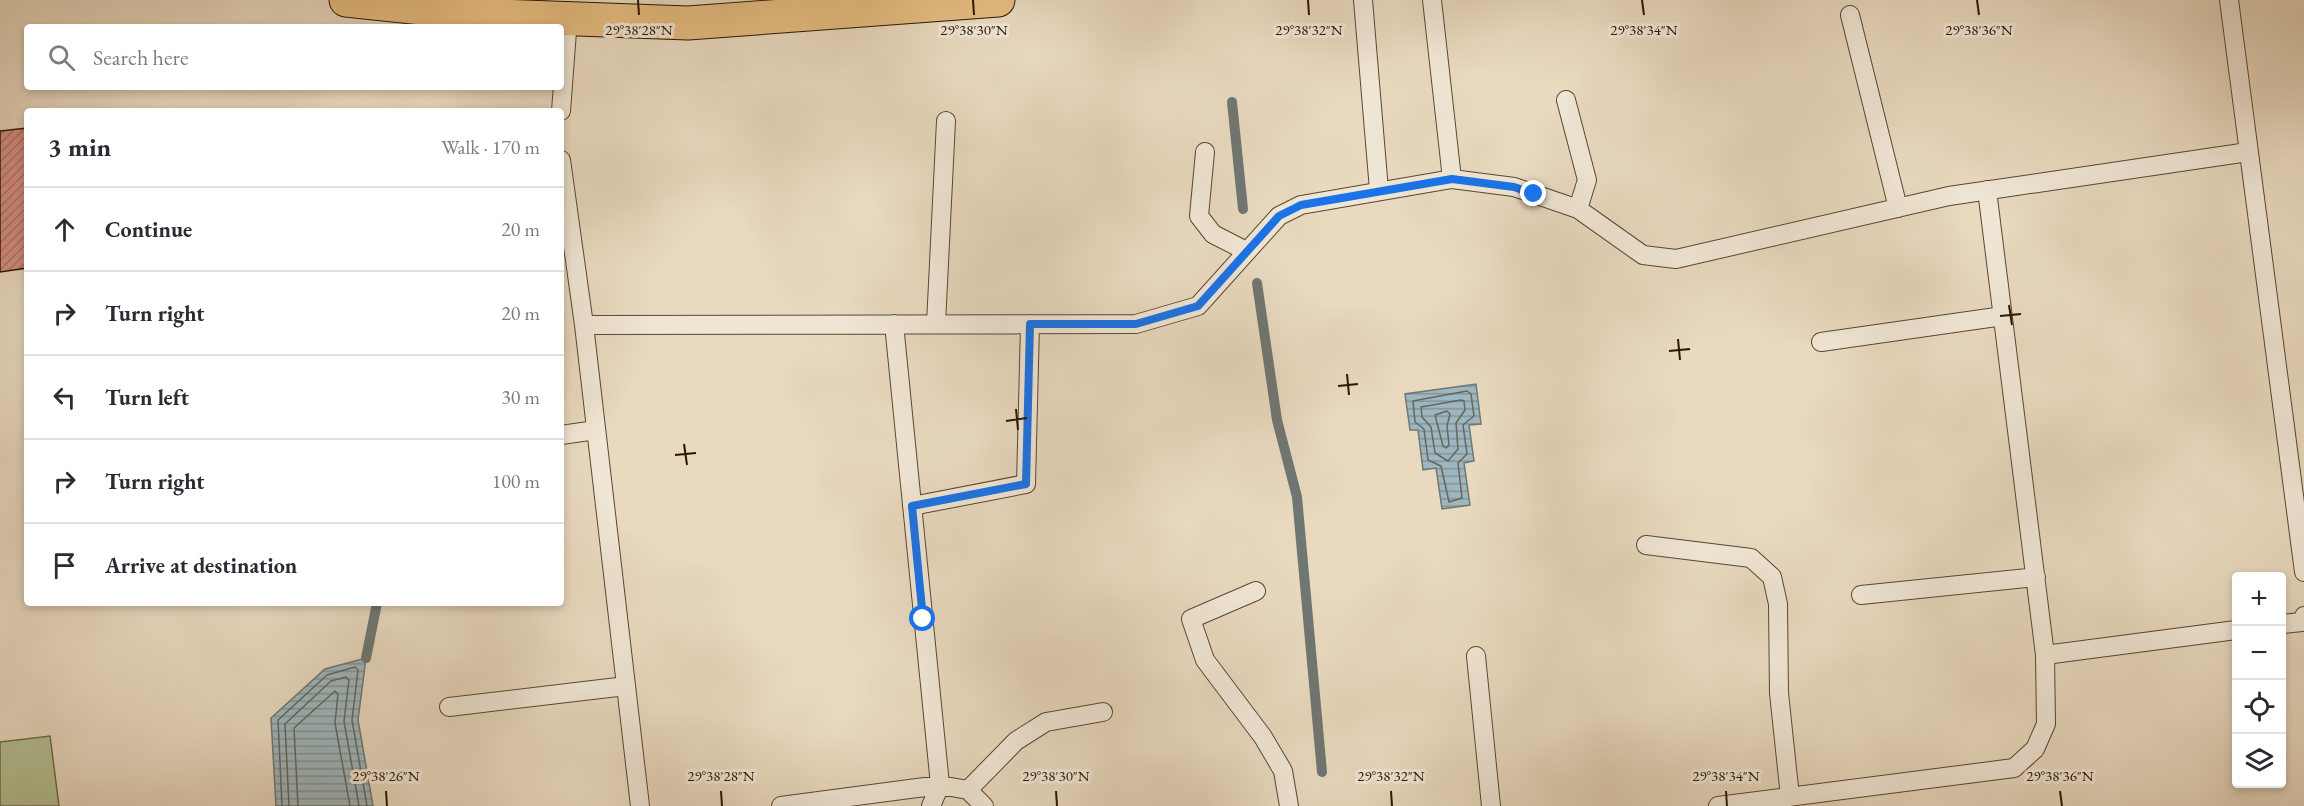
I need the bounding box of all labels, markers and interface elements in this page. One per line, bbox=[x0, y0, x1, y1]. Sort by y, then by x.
text: 29°38'28"N bbox=[605, 20, 673, 39]
text: 29°38'30"N bbox=[940, 20, 1008, 39]
text: 29°38'32"N bbox=[1275, 20, 1343, 39]
text: 29°38'34"N bbox=[1610, 20, 1678, 39]
text: 29°38'36"N bbox=[1945, 20, 2013, 39]
search box bbox=[24, 24, 564, 90]
icon: search bbox=[45, 41, 78, 74]
text: Search here bbox=[93, 43, 188, 72]
text: 3 min bbox=[48, 130, 111, 164]
text: Walk · 170 m bbox=[441, 134, 540, 160]
route end bbox=[1520, 180, 1546, 206]
icon: ahead bbox=[48, 213, 81, 246]
text: Continue bbox=[105, 215, 192, 244]
text: 20 m bbox=[501, 216, 540, 242]
icon: right bbox=[48, 297, 81, 330]
text: Turn right bbox=[105, 299, 204, 328]
text: 20 m bbox=[501, 300, 540, 326]
icon: left bbox=[48, 381, 81, 414]
text: Turn left bbox=[105, 383, 189, 412]
text: 30 m bbox=[501, 384, 540, 410]
icon: right bbox=[48, 465, 81, 498]
text: Turn right bbox=[105, 467, 204, 496]
text: 100 m bbox=[492, 468, 540, 494]
icon: arrive bbox=[48, 549, 81, 582]
text: Arrive at destination bbox=[105, 551, 297, 580]
map controls bbox=[2232, 572, 2286, 788]
button: + bbox=[2232, 572, 2286, 626]
route start bbox=[909, 605, 935, 631]
button: − bbox=[2232, 626, 2286, 680]
button: locate bbox=[2232, 680, 2286, 734]
button: layers bbox=[2232, 734, 2286, 788]
text: 29°38'26"N bbox=[352, 766, 420, 785]
text: 29°38'28"N bbox=[687, 766, 755, 785]
text: 29°38'30"N bbox=[1022, 766, 1090, 785]
text: 29°38'32"N bbox=[1357, 766, 1425, 785]
text: 29°38'34"N bbox=[1692, 766, 1760, 785]
text: 29°38'36"N bbox=[2026, 766, 2094, 785]

